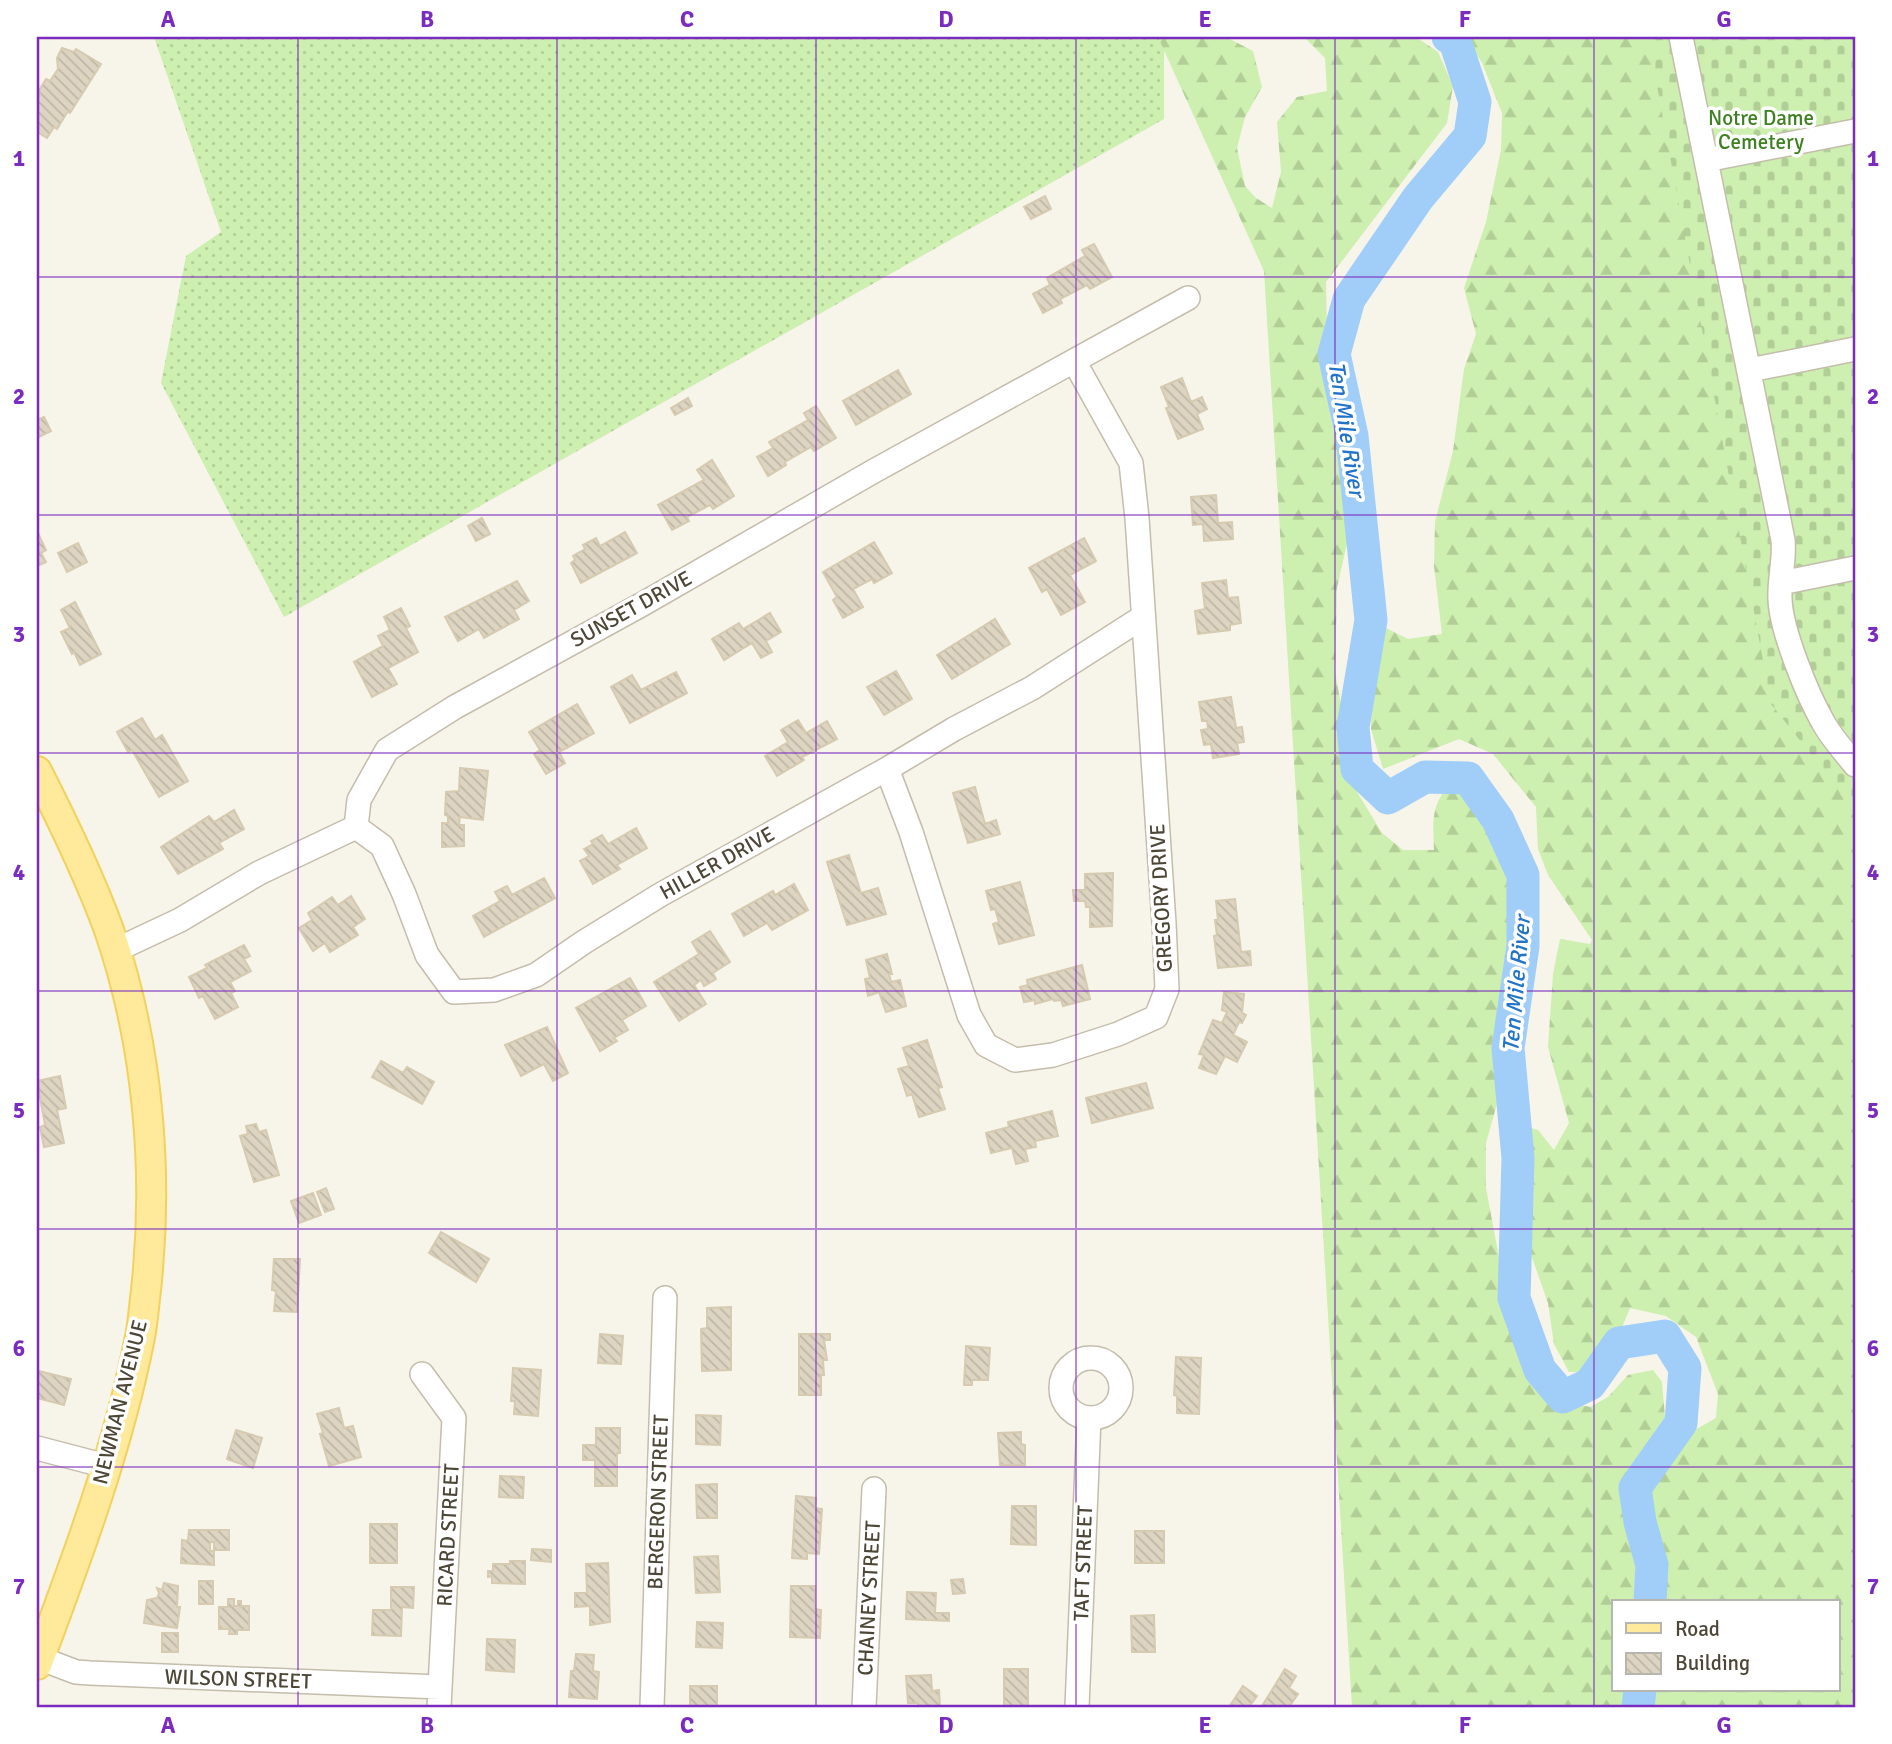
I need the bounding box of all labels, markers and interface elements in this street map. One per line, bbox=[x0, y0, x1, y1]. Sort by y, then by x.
text: A bbox=[161, 5, 176, 34]
text: B bbox=[420, 5, 434, 34]
text: C bbox=[680, 5, 694, 34]
text: D bbox=[938, 5, 954, 34]
text: E bbox=[1198, 5, 1212, 34]
text: F bbox=[1459, 5, 1471, 34]
text: G bbox=[1716, 5, 1732, 34]
park label: Notre Dame Cemetery bbox=[1708, 105, 1814, 155]
text: 1 bbox=[13, 144, 25, 173]
text: 1 bbox=[1867, 144, 1879, 173]
water label: Ten Mile River bbox=[1322, 359, 1372, 502]
text: 2 bbox=[13, 382, 25, 411]
text: 2 bbox=[1867, 382, 1879, 411]
street label: SUNSET DRIVE bbox=[566, 565, 696, 653]
text: 3 bbox=[13, 620, 25, 649]
text: 3 bbox=[1867, 620, 1879, 649]
street label: HILLER DRIVE bbox=[655, 821, 779, 905]
street label: GREGORY DRIVE bbox=[1144, 823, 1178, 973]
text: 4 bbox=[13, 858, 25, 887]
text: 4 bbox=[1867, 858, 1879, 887]
water label: Ten Mile River bbox=[1496, 911, 1537, 1053]
text: 5 bbox=[13, 1096, 25, 1125]
text: 5 bbox=[1867, 1096, 1879, 1125]
street label: NEWMAN AVENUE bbox=[87, 1317, 153, 1487]
text: 6 bbox=[13, 1334, 25, 1363]
text: 6 bbox=[1867, 1334, 1879, 1363]
street label: BERGERON STREET bbox=[642, 1413, 674, 1590]
street label: RICARD STREET bbox=[431, 1462, 465, 1607]
street label: TAFT STREET bbox=[1068, 1504, 1098, 1621]
street label: CHAINEY STREET bbox=[852, 1519, 886, 1676]
text: 7 bbox=[13, 1572, 25, 1601]
text: 7 bbox=[1867, 1572, 1879, 1601]
legend bbox=[1612, 1600, 1840, 1692]
text: Road bbox=[1675, 1616, 1720, 1642]
text: Building bbox=[1675, 1650, 1750, 1676]
street label: WILSON STREET bbox=[164, 1663, 313, 1695]
text: A bbox=[161, 1711, 176, 1740]
text: B bbox=[420, 1711, 434, 1740]
text: C bbox=[680, 1711, 694, 1740]
text: D bbox=[938, 1711, 954, 1740]
text: E bbox=[1198, 1711, 1212, 1740]
text: F bbox=[1459, 1711, 1471, 1740]
text: G bbox=[1716, 1711, 1732, 1740]

